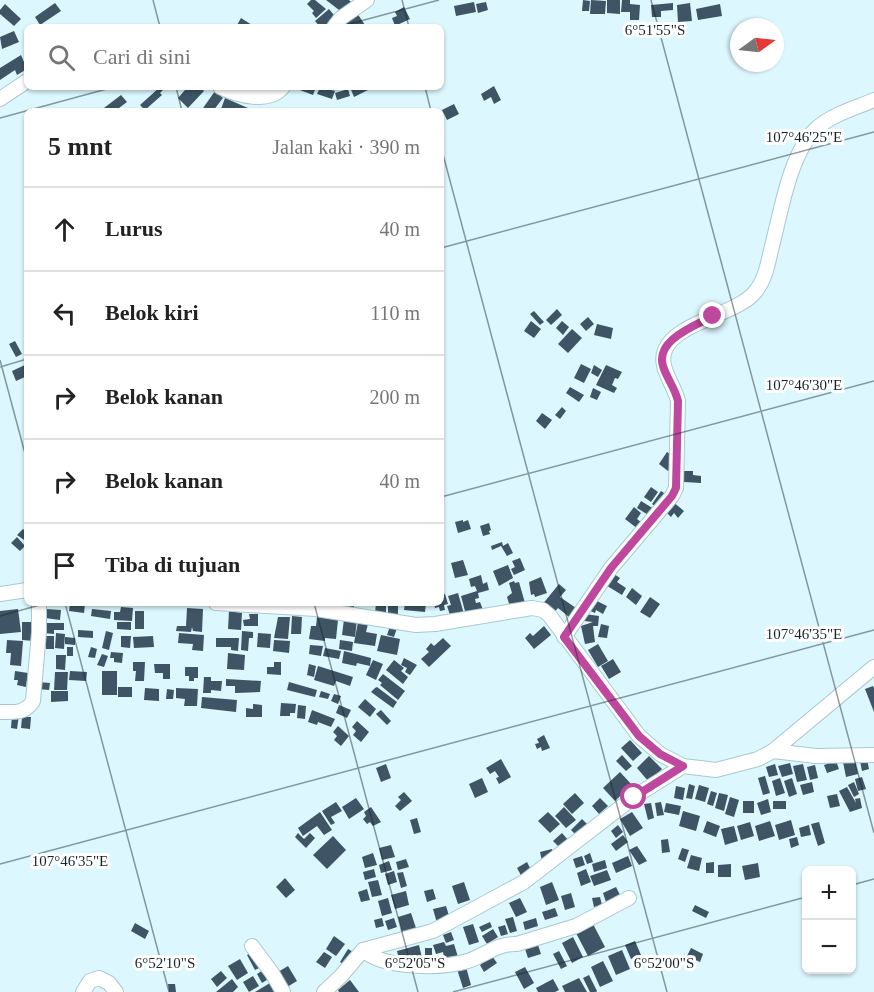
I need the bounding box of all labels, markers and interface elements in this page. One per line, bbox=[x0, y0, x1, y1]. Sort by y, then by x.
north arrow bbox=[730, 18, 784, 72]
text: 6°51'55"S bbox=[625, 22, 685, 38]
search box bbox=[24, 24, 444, 90]
icon: search bbox=[45, 41, 78, 74]
text: Cari di sini bbox=[93, 44, 191, 69]
text: 107°46'25"E bbox=[766, 129, 842, 145]
text: 5 mnt bbox=[48, 132, 112, 161]
text: Jalan kaki · 390 m bbox=[272, 136, 420, 158]
icon: ahead bbox=[48, 213, 81, 246]
text: Lurus bbox=[105, 216, 162, 241]
text: 40 m bbox=[379, 218, 420, 240]
icon: left bbox=[48, 297, 81, 330]
text: Belok kiri bbox=[105, 300, 199, 325]
text: 110 m bbox=[370, 302, 420, 324]
route end bbox=[699, 302, 725, 328]
text: 107°46'30"E bbox=[766, 377, 842, 393]
icon: right bbox=[48, 381, 81, 414]
text: Belok kanan bbox=[105, 384, 223, 409]
text: 200 m bbox=[369, 386, 420, 408]
icon: right bbox=[48, 465, 81, 498]
text: Belok kanan bbox=[105, 468, 223, 493]
text: 40 m bbox=[379, 470, 420, 492]
icon: arrive bbox=[48, 549, 81, 582]
text: Tiba di tujuan bbox=[105, 552, 240, 577]
text: 107°46'35"E bbox=[766, 626, 842, 642]
route start bbox=[620, 783, 646, 809]
text: 107°46'35"E bbox=[32, 853, 108, 869]
map controls bbox=[802, 866, 856, 974]
button: + bbox=[802, 866, 856, 920]
button: − bbox=[802, 920, 856, 974]
text: 6°52'10"S bbox=[135, 955, 195, 971]
text: 6°52'05"S bbox=[385, 955, 445, 971]
text: 6°52'00"S bbox=[634, 955, 694, 971]

